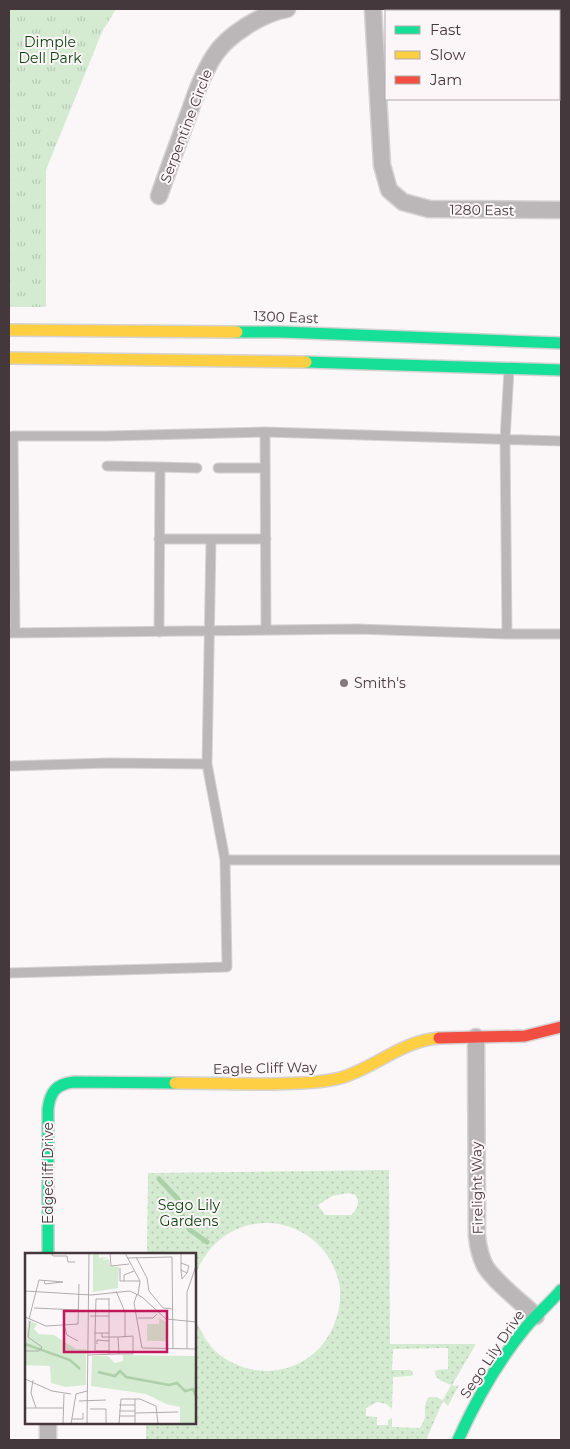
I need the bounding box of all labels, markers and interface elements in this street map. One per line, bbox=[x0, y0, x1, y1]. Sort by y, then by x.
legend bbox=[385, 10, 560, 100]
text: Fast bbox=[430, 20, 461, 39]
park label: Dimple Dell Park bbox=[18, 33, 82, 67]
text: Slow bbox=[430, 45, 466, 64]
street label: Serpentine Circle bbox=[156, 67, 216, 185]
text: Jam bbox=[429, 70, 462, 89]
street label: 1280 East bbox=[449, 200, 515, 220]
street label: 1300 East bbox=[253, 307, 319, 327]
place label: Smith's bbox=[354, 674, 406, 692]
marker: Smith's bbox=[338, 677, 350, 689]
street label: Eagle Cliff Way bbox=[213, 1058, 318, 1078]
street label: Edgecliff Drive bbox=[39, 1122, 57, 1224]
street label: Firelight Way bbox=[467, 1141, 487, 1235]
park label: Sego Lily Gardens bbox=[158, 1196, 221, 1230]
inset map bbox=[25, 1253, 196, 1424]
street label: Sego Lily Drive bbox=[456, 1306, 528, 1402]

